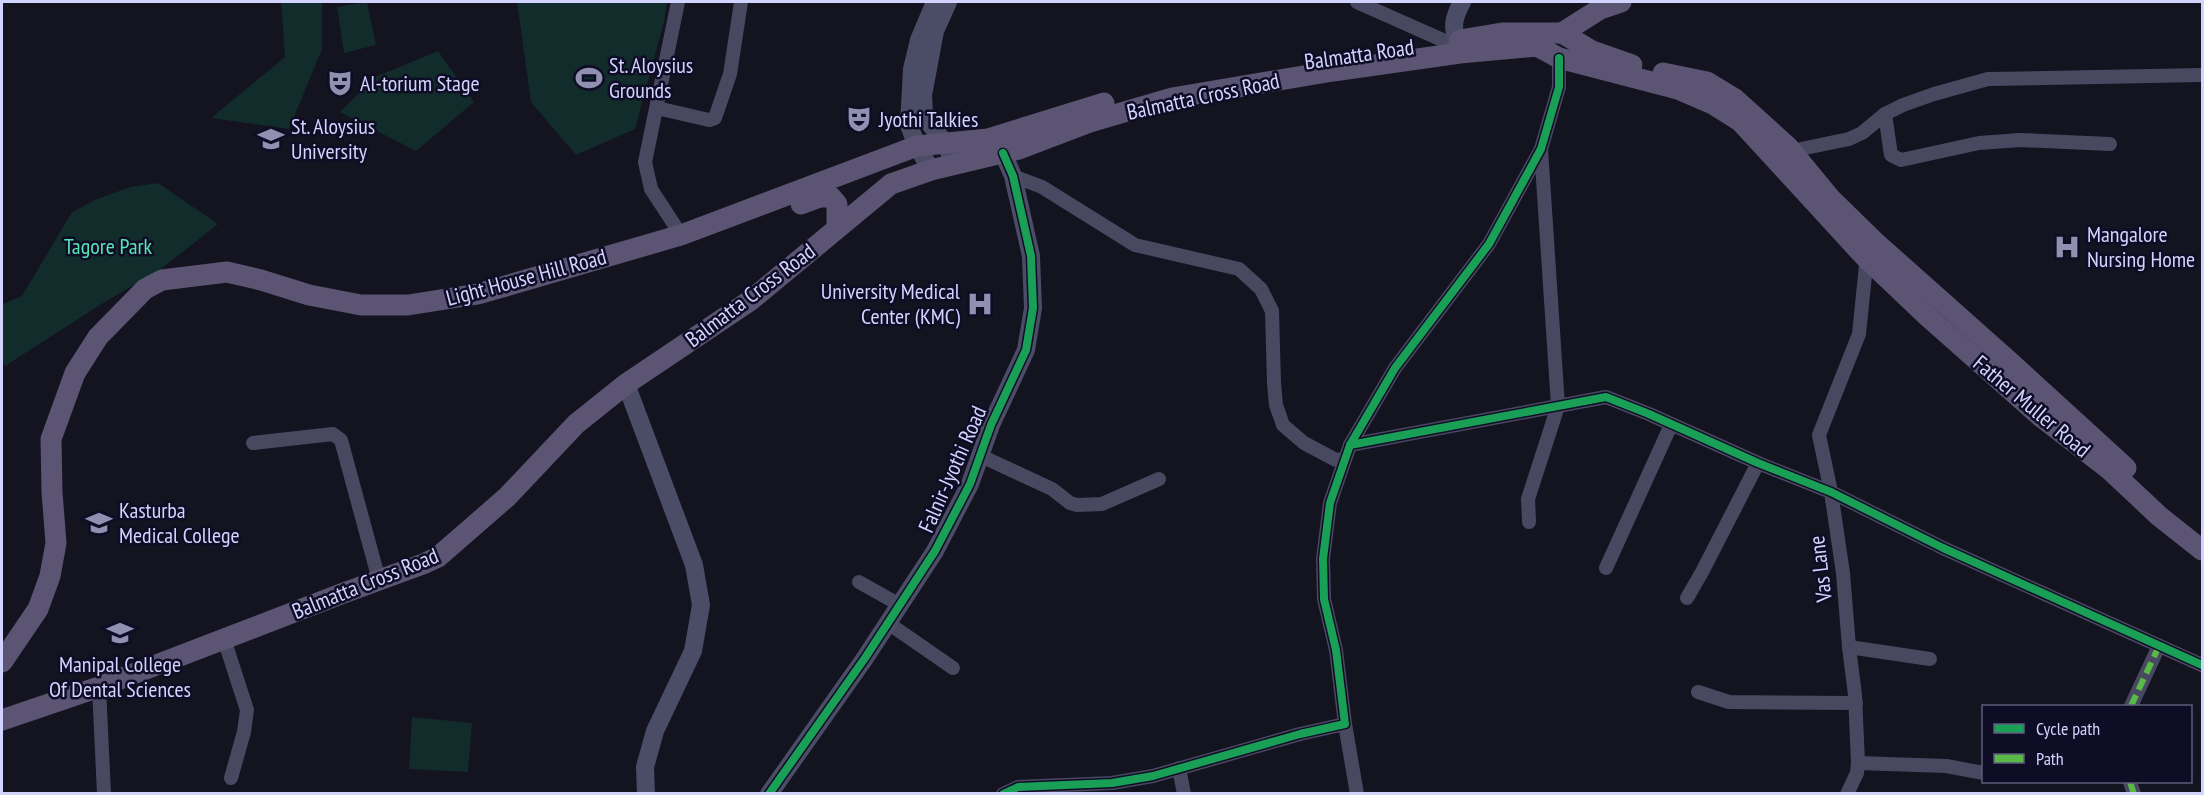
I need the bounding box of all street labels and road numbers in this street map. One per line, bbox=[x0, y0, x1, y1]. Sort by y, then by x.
street label: Balmatta Road bbox=[1302, 32, 1416, 76]
street label: Balmatta Cross Road bbox=[1124, 66, 1282, 126]
street label: Balmatta Cross Road bbox=[680, 237, 820, 353]
street label: Light House Hill Road bbox=[443, 242, 609, 312]
street label: Father Muller Road bbox=[1968, 349, 2096, 463]
street label: Falnir-Jyothi Road bbox=[912, 401, 992, 537]
street label: Vas Lane bbox=[1802, 534, 1838, 605]
street label: Balmatta Cross Road bbox=[288, 541, 442, 625]

